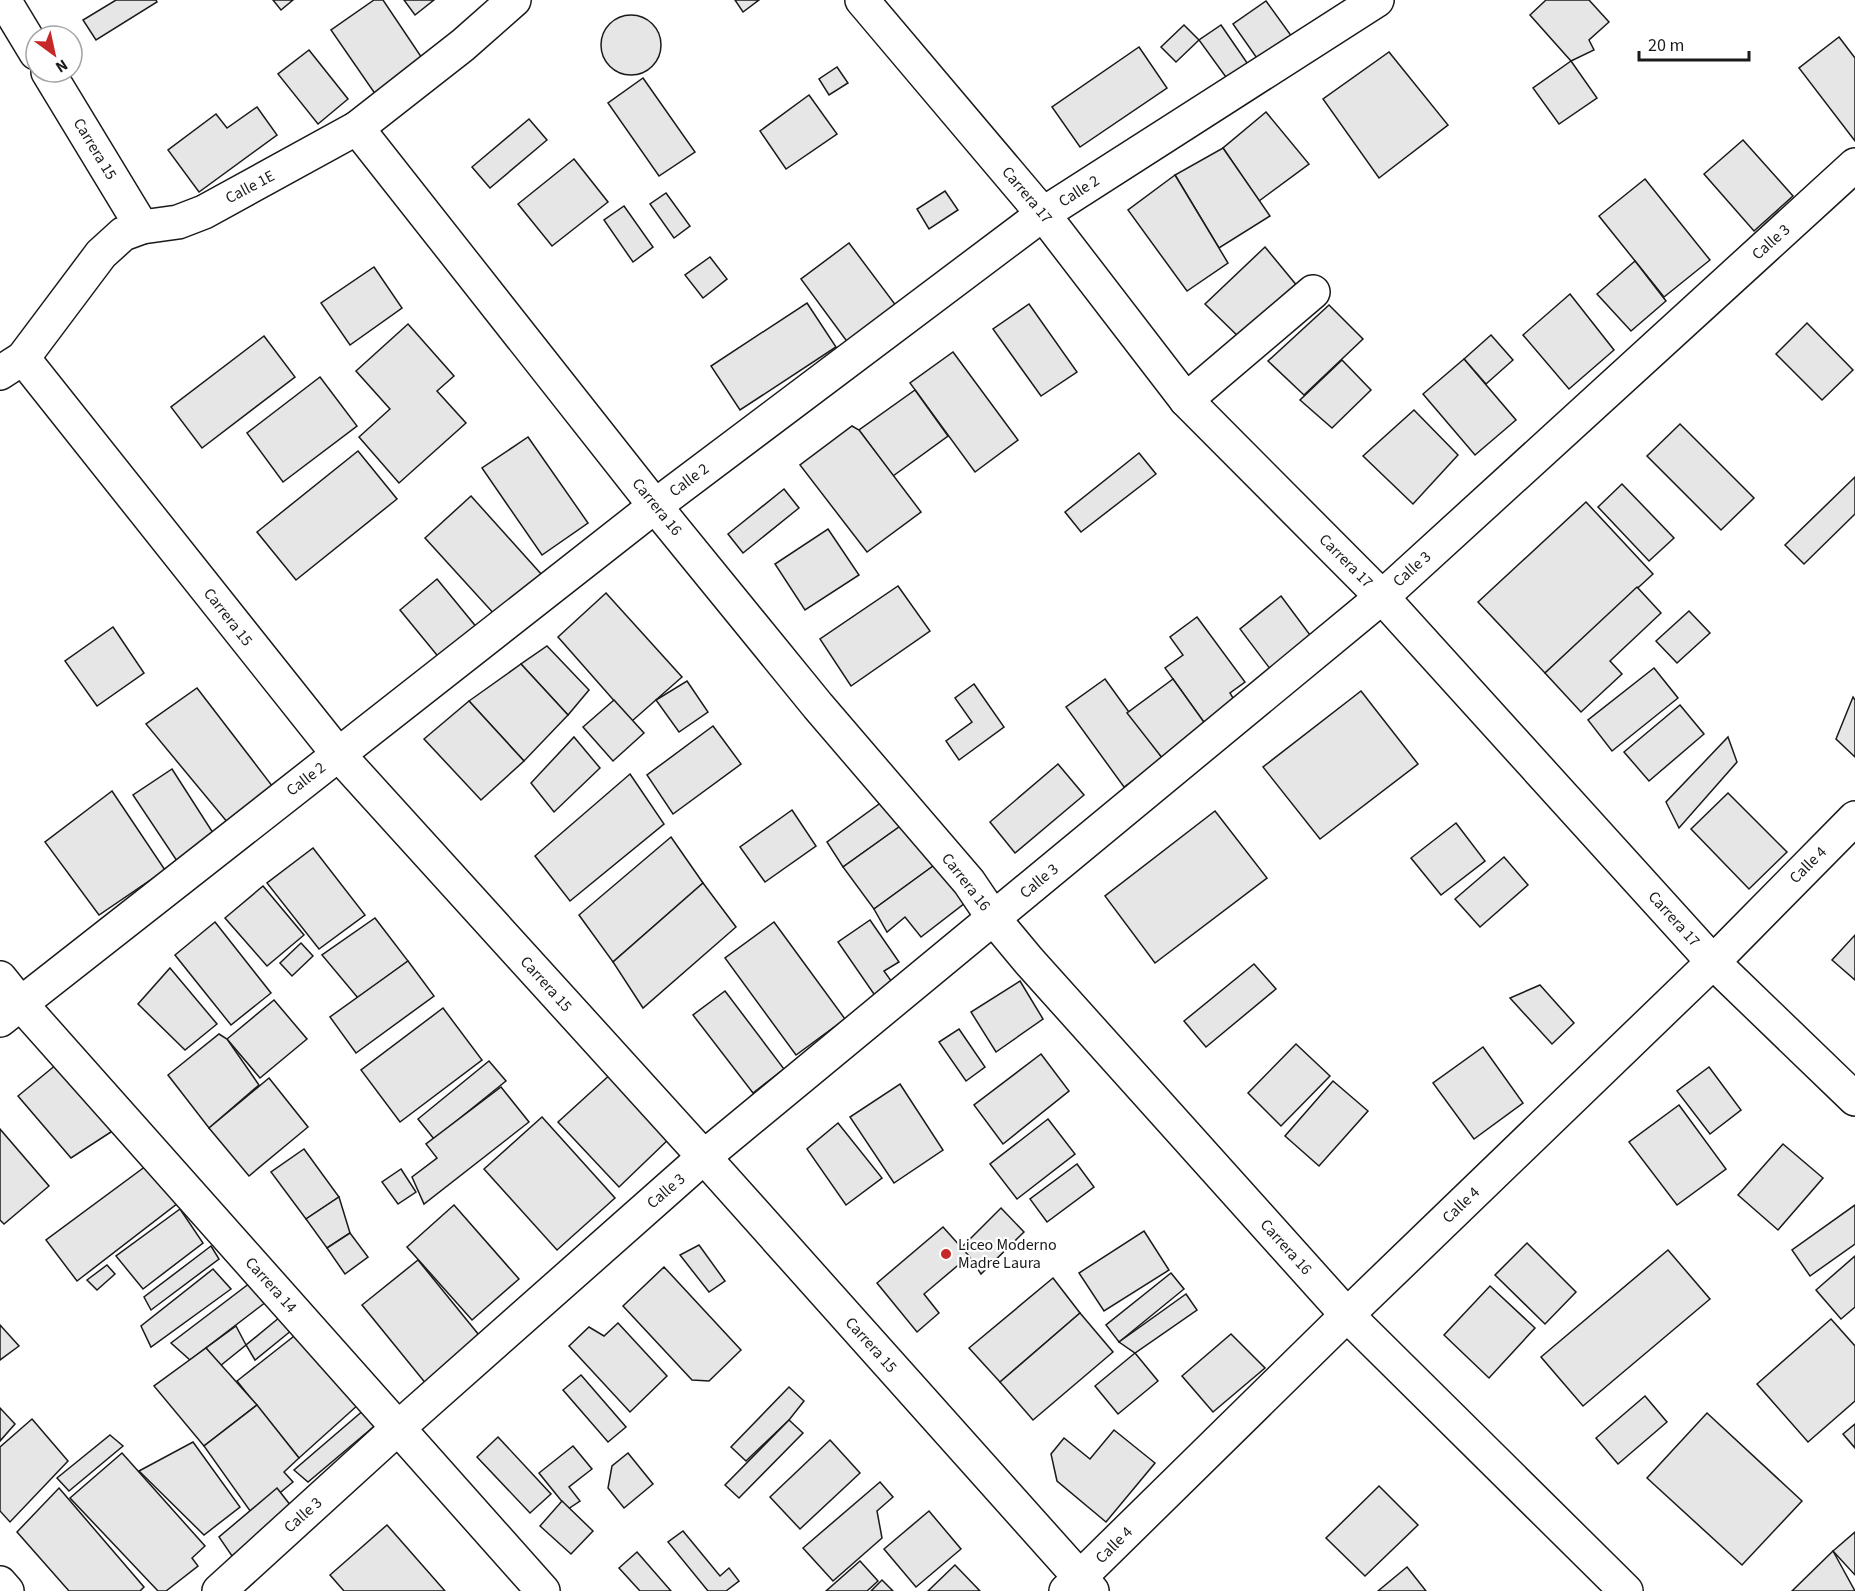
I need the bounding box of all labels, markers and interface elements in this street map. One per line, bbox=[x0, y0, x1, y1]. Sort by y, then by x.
north arrow bbox=[24, 24, 84, 84]
scale bar bbox=[1639, 24, 1748, 62]
text: 20 m bbox=[1648, 33, 1684, 58]
text: N bbox=[51, 54, 72, 78]
street label: Carrera 15 bbox=[68, 114, 122, 184]
street label: Carrera 17 bbox=[997, 162, 1057, 228]
street label: Calle 1E bbox=[221, 165, 279, 209]
street label: Calle 2 bbox=[1054, 170, 1104, 212]
street label: Calle 3 bbox=[1747, 219, 1795, 265]
street label: Calle 2 bbox=[665, 458, 713, 502]
street label: Carrera 16 bbox=[627, 473, 687, 541]
street label: Carrera 17 bbox=[1314, 529, 1378, 593]
street label: Calle 3 bbox=[1388, 546, 1436, 592]
street label: Carrera 15 bbox=[198, 583, 258, 651]
street label: Calle 2 bbox=[282, 757, 330, 801]
street label: Calle 4 bbox=[1785, 841, 1832, 888]
street label: Carrera 16 bbox=[936, 848, 996, 916]
street label: Calle 3 bbox=[1015, 858, 1063, 904]
street label: Carrera 17 bbox=[1643, 886, 1705, 952]
street label: Carrera 15 bbox=[515, 951, 577, 1017]
street label: Calle 3 bbox=[642, 1168, 690, 1214]
street label: Calle 4 bbox=[1437, 1182, 1485, 1228]
street label: Carrera 16 bbox=[1255, 1214, 1317, 1280]
place label: Liceo Moderno Madre Laura bbox=[958, 1234, 1057, 1274]
marker: Liceo Moderno Madre Laura bbox=[939, 1247, 953, 1261]
street label: Carrera 14 bbox=[240, 1252, 302, 1318]
street label: Carrera 15 bbox=[840, 1312, 902, 1378]
street label: Calle 3 bbox=[279, 1492, 327, 1538]
street label: Calle 4 bbox=[1091, 1521, 1138, 1568]

